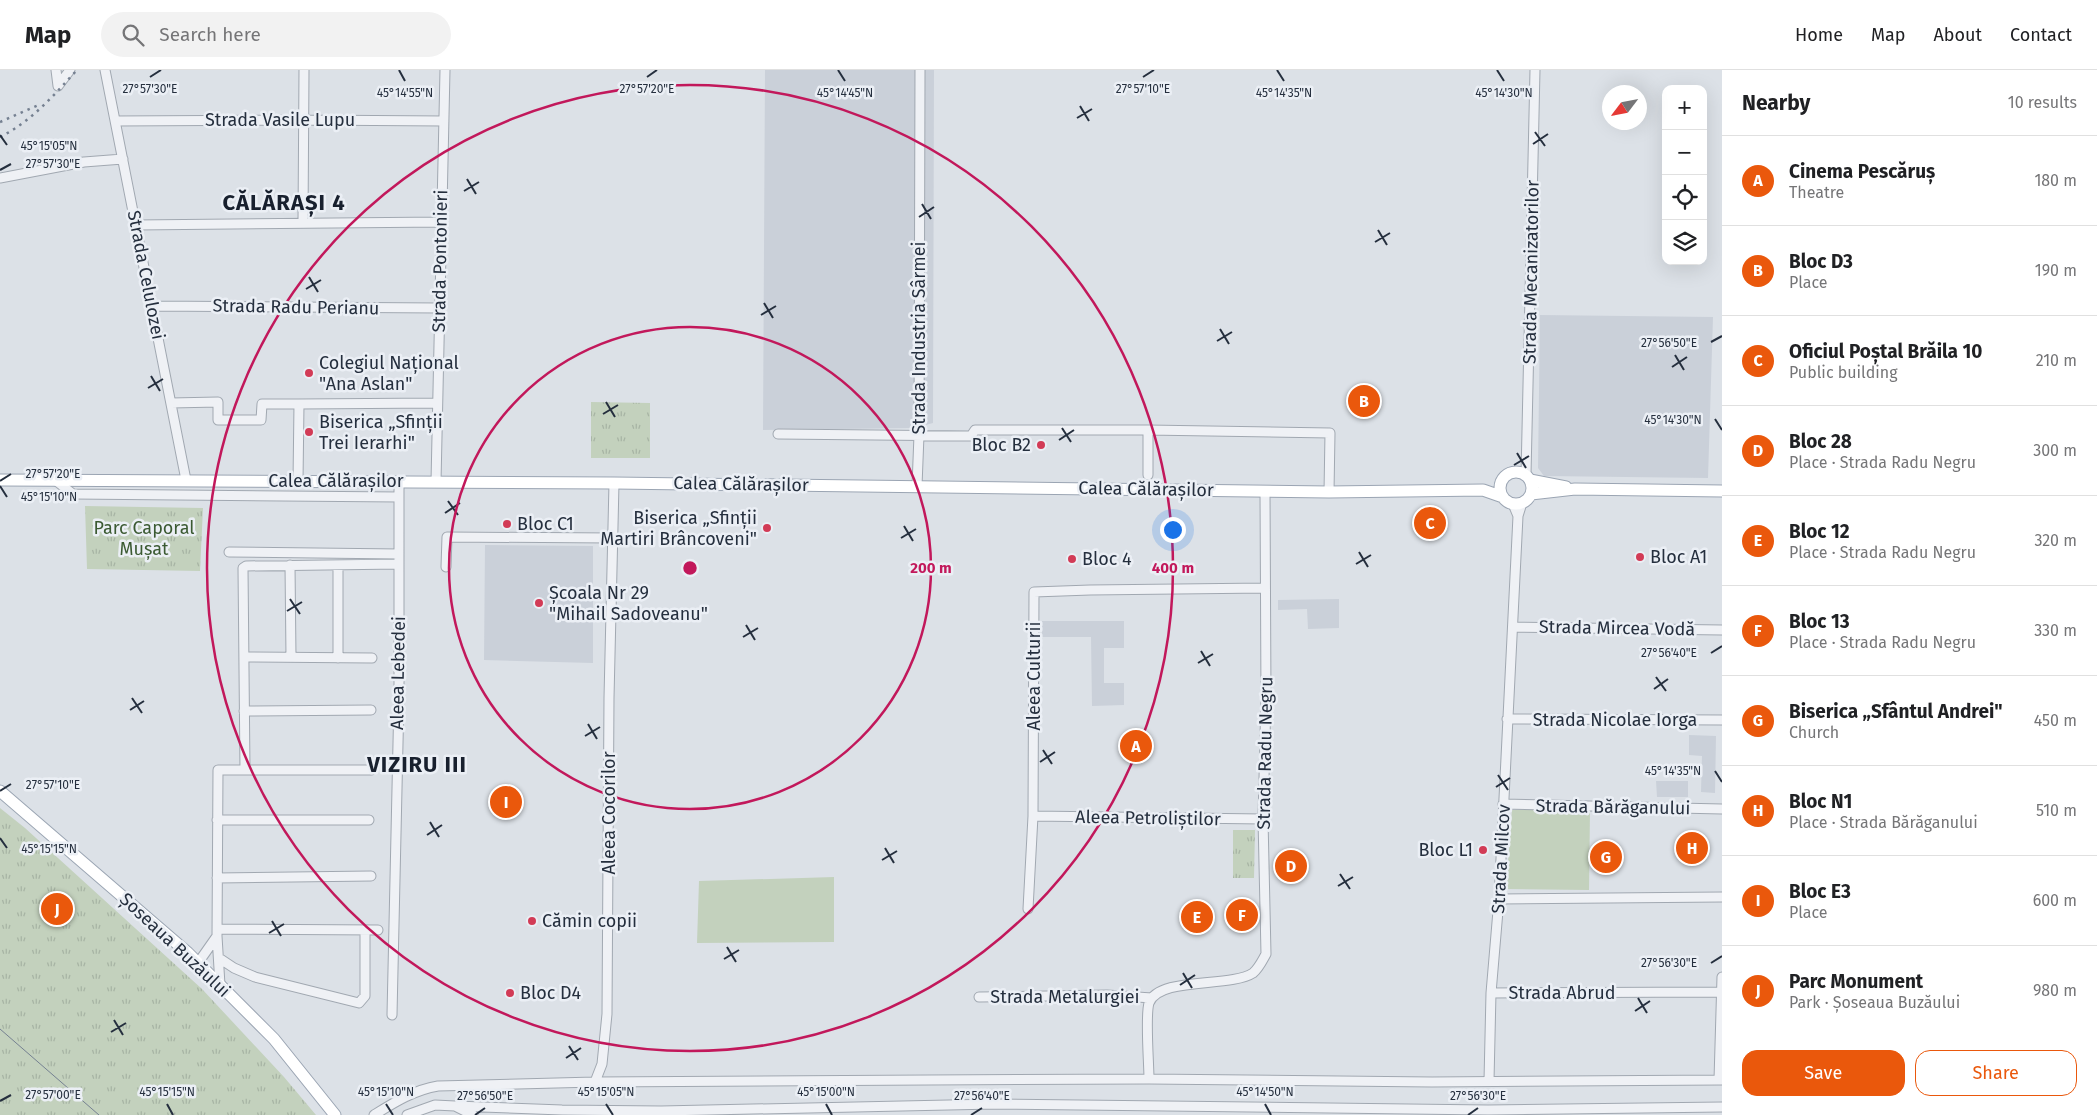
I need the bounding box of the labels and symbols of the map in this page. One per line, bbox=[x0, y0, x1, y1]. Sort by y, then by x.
text: 27°57'30"E bbox=[122, 82, 178, 96]
text: 27°57'20"E bbox=[619, 82, 675, 96]
text: 27°57'10"E bbox=[1116, 82, 1170, 96]
north arrow bbox=[1602, 85, 1647, 130]
text: 45°14'55"N bbox=[377, 86, 433, 100]
text: 45°14'45"N bbox=[817, 86, 873, 100]
text: 45°14'35"N bbox=[1256, 86, 1312, 100]
text: 45°14'30"N bbox=[1475, 86, 1533, 100]
street label: Strada Vasile Lupu bbox=[205, 109, 355, 131]
text: 45°15'05"N bbox=[20, 139, 78, 153]
text: 27°57'30"E bbox=[25, 157, 81, 171]
street label: Strada Mecanizatorilor bbox=[1518, 180, 1544, 364]
district label: CĂLĂRAȘI 4 bbox=[222, 189, 346, 217]
street label: Strada Pontonieri bbox=[428, 189, 452, 333]
street label: Strada Celulozei bbox=[123, 208, 169, 342]
street label: Strada Industria Sârmei bbox=[908, 241, 930, 435]
street label: Strada Radu Perianu bbox=[212, 295, 380, 319]
text: 27°56'50"E bbox=[1641, 336, 1697, 350]
place label: Colegiul Național "Ana Aslan" bbox=[319, 352, 459, 395]
marker: Colegiul Național "Ana Aslan" bbox=[303, 367, 315, 379]
pin: B bbox=[1348, 382, 1380, 420]
place label: Biserica „Sfinții Trei Ierarhi" bbox=[319, 411, 443, 454]
text: 45°14'30"N bbox=[1644, 413, 1702, 427]
marker: Biserica „Sfinții Trei Ierarhi" bbox=[303, 426, 315, 438]
place label: Bloc B2 bbox=[971, 434, 1031, 456]
marker: Bloc B2 bbox=[1035, 439, 1047, 451]
text: 27°57'20"E bbox=[25, 467, 81, 481]
street label: Calea Călărașilor bbox=[268, 470, 404, 493]
street label: Calea Călărașilor bbox=[673, 472, 809, 497]
street label: Calea Călărașilor bbox=[1078, 477, 1214, 502]
text: 45°15'10"N bbox=[21, 490, 77, 504]
pin: C bbox=[1414, 504, 1446, 542]
place label: Biserica „Sfinții Martiri Brâncoveni" bbox=[600, 507, 757, 550]
place label: Bloc C1 bbox=[517, 513, 574, 535]
park label: Parc Caporal Mușat bbox=[93, 517, 195, 561]
your location bbox=[1160, 517, 1186, 543]
marker: Bloc C1 bbox=[501, 518, 513, 530]
marker: Biserica „Sfinții Martiri Brâncoveni" bbox=[761, 522, 773, 534]
place label: Bloc A1 bbox=[1650, 546, 1707, 568]
place label: Bloc 4 bbox=[1082, 548, 1132, 570]
marker: Bloc A1 bbox=[1634, 551, 1646, 563]
marker: Bloc 4 bbox=[1066, 553, 1078, 565]
centre of rings bbox=[681, 559, 699, 577]
text: 200 m bbox=[910, 559, 952, 577]
text: 400 m bbox=[1152, 559, 1194, 577]
place label: Școala Nr 29 "Mihail Sadoveanu" bbox=[549, 582, 708, 625]
marker: Școala Nr 29 "Mihail Sadoveanu" bbox=[533, 597, 545, 609]
street label: Aleea Lebedei bbox=[386, 616, 410, 730]
street label: Strada Mircea Vodă bbox=[1539, 616, 1695, 640]
street label: Aleea Culturii bbox=[1023, 621, 1045, 731]
text: 27°56'40"E bbox=[1641, 646, 1697, 660]
street label: Strada Radu Negru bbox=[1253, 676, 1277, 830]
street label: Strada Nicolae Iorga bbox=[1533, 709, 1697, 731]
pin: A bbox=[1120, 727, 1152, 765]
district label: VIZIRU III bbox=[366, 751, 467, 778]
street label: Aleea Cocorilor bbox=[598, 751, 620, 875]
text: 45°14'35"N bbox=[1645, 764, 1701, 778]
text: 27°57'10"E bbox=[26, 778, 80, 792]
pin: I bbox=[490, 783, 522, 821]
street label: Strada Bărăganului bbox=[1535, 795, 1691, 819]
street label: Strada Milcov bbox=[1487, 804, 1515, 914]
street label: Aleea Petroliștilor bbox=[1075, 806, 1221, 831]
pin: H bbox=[1676, 829, 1708, 867]
pin: G bbox=[1590, 838, 1622, 876]
place label: Bloc L1 bbox=[1418, 839, 1473, 861]
text: 45°15'15"N bbox=[21, 842, 77, 856]
marker: Bloc L1 bbox=[1477, 844, 1489, 856]
pin: D bbox=[1275, 847, 1307, 885]
street label: Șoseaua Buzăului bbox=[114, 888, 235, 1003]
pin: J bbox=[41, 890, 73, 928]
pin: F bbox=[1226, 896, 1258, 934]
pin: E bbox=[1181, 898, 1213, 936]
place label: Cămin copii bbox=[542, 910, 637, 932]
marker: Cămin copii bbox=[526, 915, 538, 927]
text: 27°56'30"E bbox=[1641, 956, 1697, 970]
place label: Bloc D4 bbox=[520, 982, 582, 1004]
street label: Strada Abrud bbox=[1509, 982, 1615, 1004]
street label: Strada Metalurgiei bbox=[990, 986, 1140, 1008]
marker: Bloc D4 bbox=[504, 987, 516, 999]
text: 45°15'15"N bbox=[139, 1085, 195, 1099]
text: 45°15'10"N bbox=[358, 1085, 414, 1099]
text: 45°15'05"N bbox=[577, 1085, 635, 1099]
text: 45°15'00"N bbox=[797, 1085, 855, 1099]
text: 45°14'50"N bbox=[1236, 1085, 1294, 1099]
text: 27°57'00"E bbox=[25, 1088, 81, 1102]
text: 27°56'50"E bbox=[457, 1089, 513, 1103]
text: 27°56'40"E bbox=[954, 1089, 1010, 1103]
text: 27°56'30"E bbox=[1450, 1089, 1506, 1103]

